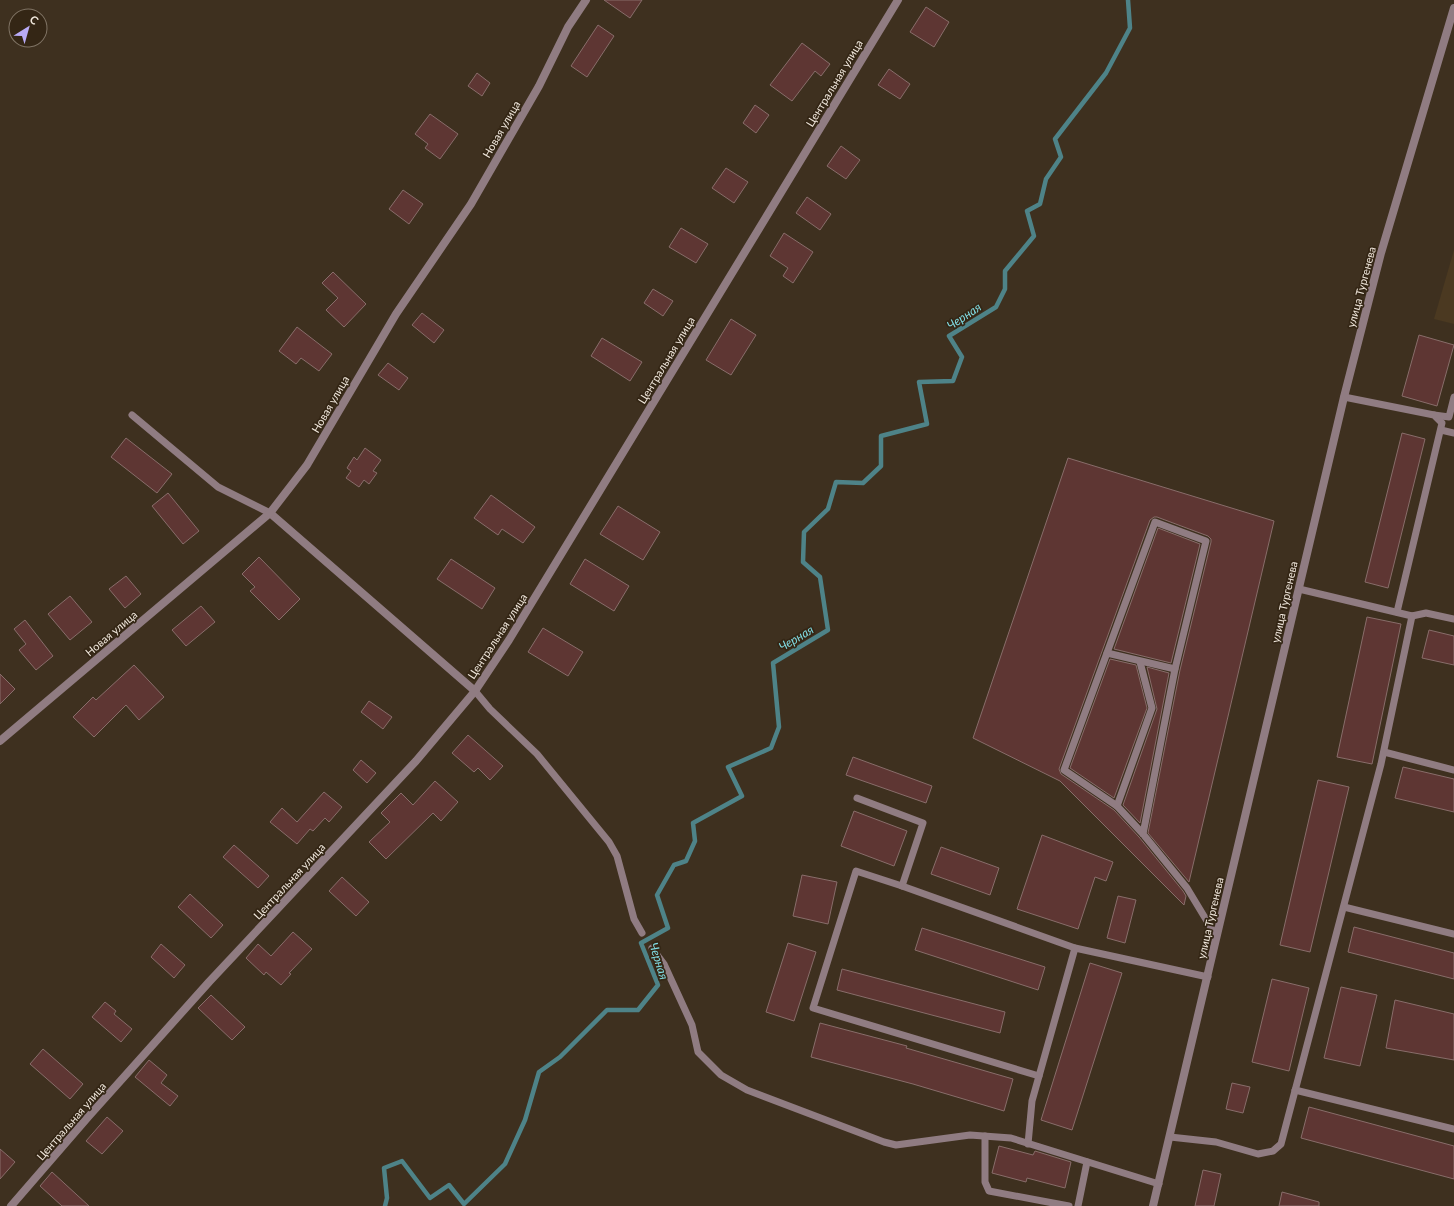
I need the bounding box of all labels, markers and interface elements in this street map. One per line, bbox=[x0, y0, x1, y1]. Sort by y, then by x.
north arrow bbox=[8, 8, 48, 48]
text: С bbox=[27, 12, 42, 27]
street label: Центральная улица bbox=[803, 37, 865, 129]
street label: Новая улица bbox=[479, 98, 523, 160]
street label: улица Тургенева bbox=[1344, 245, 1378, 329]
water label: Черная bbox=[944, 299, 984, 333]
street label: Центральная улица bbox=[635, 314, 697, 406]
street label: Новая улица bbox=[308, 373, 352, 435]
street label: улица Тургенева bbox=[1268, 560, 1300, 644]
street label: Центральная улица bbox=[465, 591, 529, 681]
street label: Новая улица bbox=[82, 608, 140, 658]
water label: Черная bbox=[776, 622, 816, 654]
street label: Центральная улица bbox=[250, 840, 328, 922]
street label: улица Тургенева bbox=[1194, 876, 1226, 960]
water label: Черная bbox=[646, 941, 672, 981]
street label: Центральная улица bbox=[34, 1079, 108, 1163]

